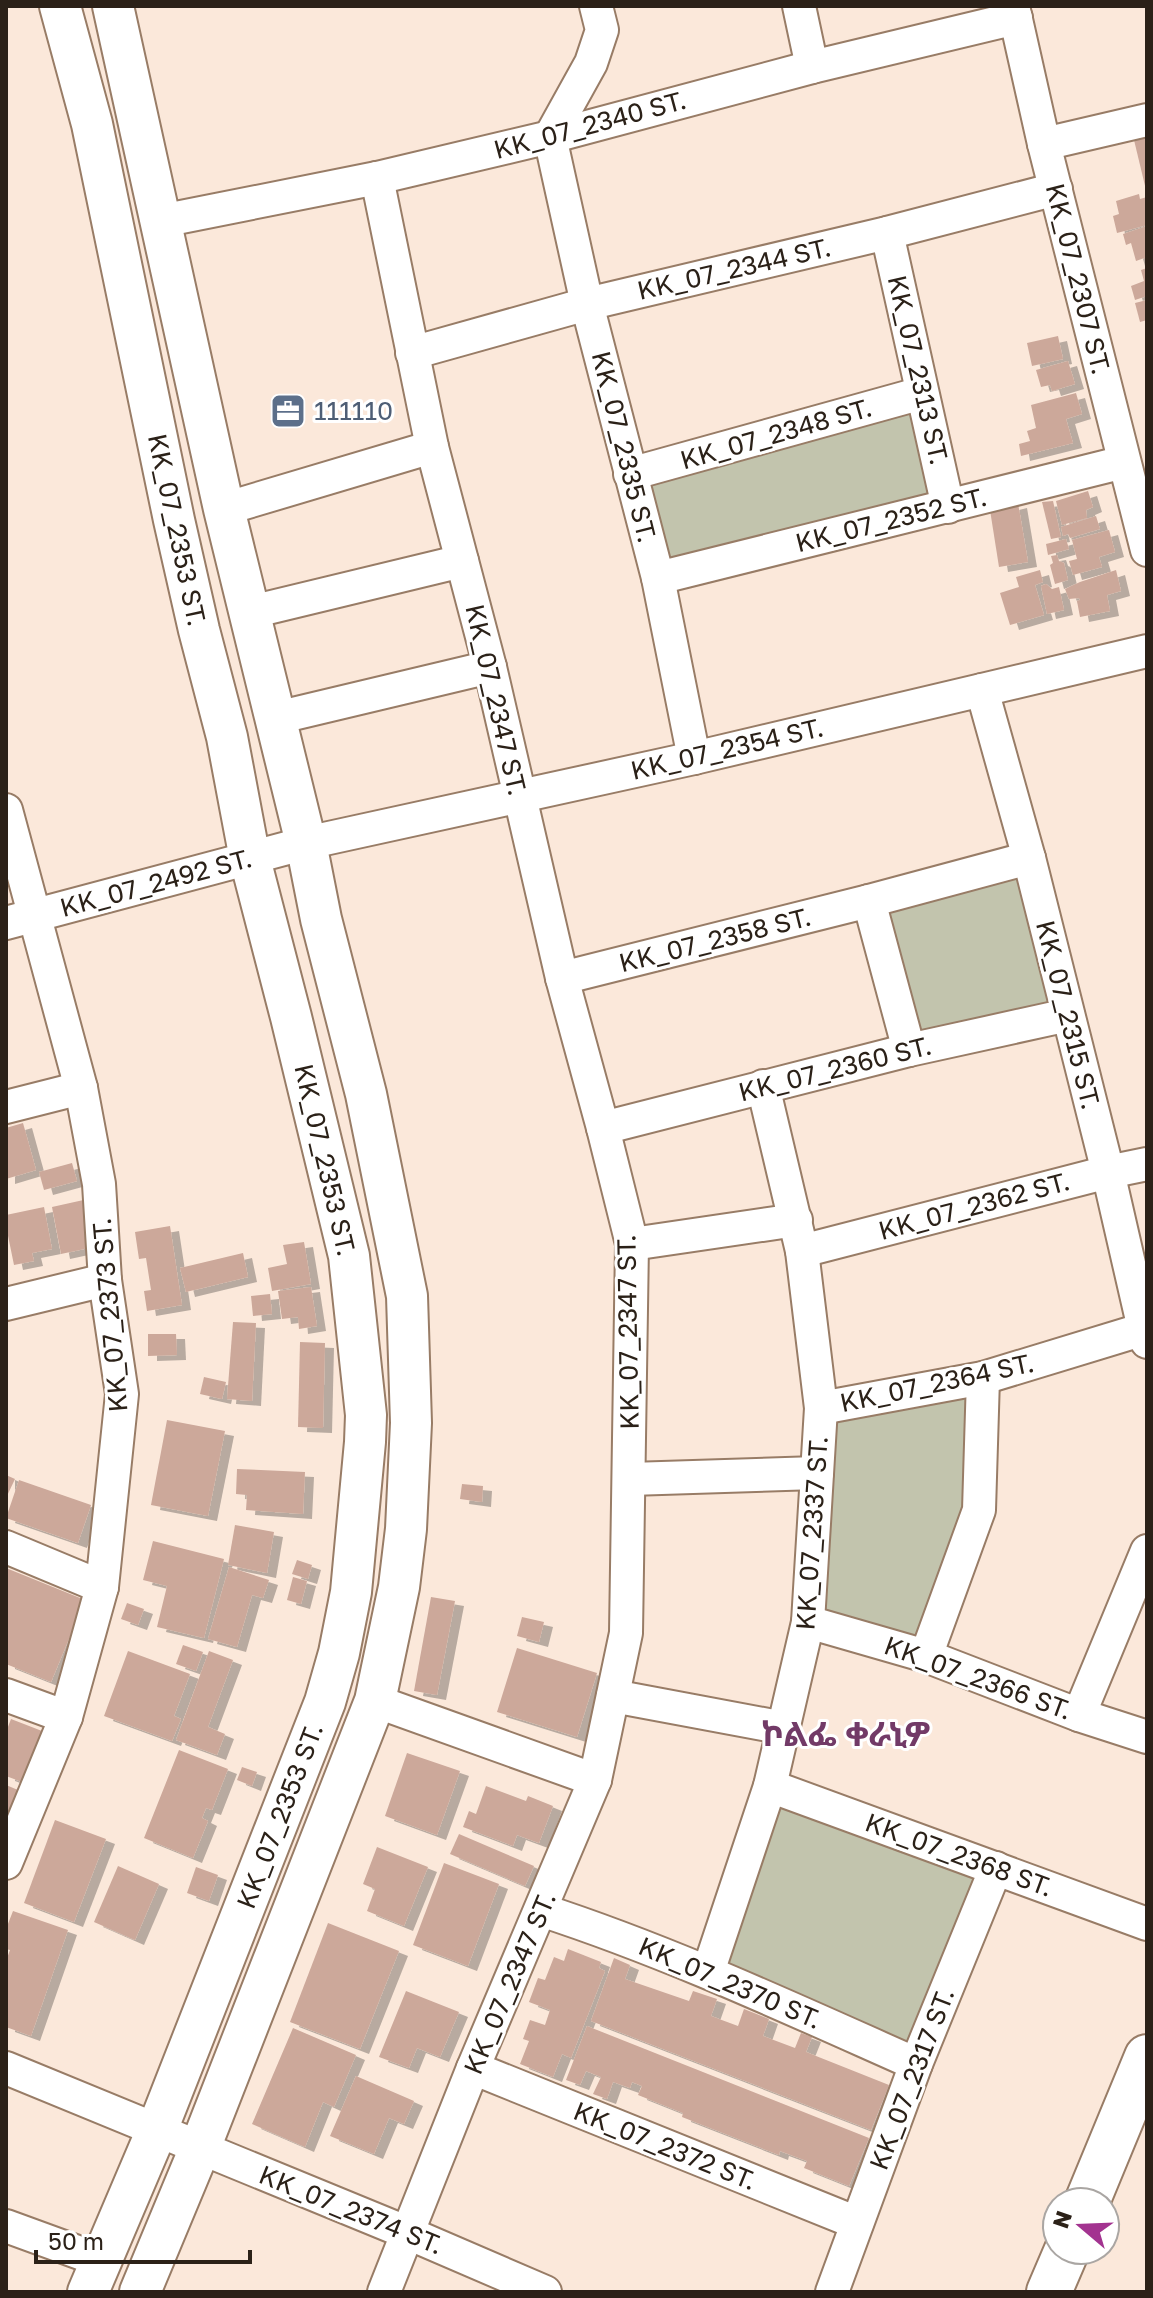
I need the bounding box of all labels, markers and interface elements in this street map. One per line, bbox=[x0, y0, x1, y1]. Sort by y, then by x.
street label: KK_07_2340 ST. bbox=[490, 84, 689, 165]
street label: KK_07_2307 ST. bbox=[1040, 180, 1117, 378]
street label: KK_07_2344 ST. bbox=[634, 231, 834, 306]
street label: KK_07_2313 ST. bbox=[882, 272, 955, 468]
street label: KK_07_2335 ST. bbox=[586, 348, 663, 546]
street label: KK_07_2348 ST. bbox=[677, 391, 875, 476]
office icon: 111110 bbox=[269, 392, 307, 430]
place label: 111110 bbox=[314, 395, 393, 426]
street label: KK_07_2353 ST. bbox=[142, 431, 213, 629]
street label: KK_07_2352 ST. bbox=[792, 481, 990, 558]
street label: KK_07_2347 ST. bbox=[459, 601, 534, 799]
street label: KK_07_2354 ST. bbox=[628, 711, 826, 786]
street label: KK_07_2492 ST. bbox=[57, 842, 255, 923]
street label: KK_07_2358 ST. bbox=[616, 901, 814, 978]
street label: KK_07_2315 ST. bbox=[1030, 917, 1107, 1112]
street label: KK_07_2360 ST. bbox=[735, 1030, 934, 1107]
street label: KK_07_2353 ST. bbox=[288, 1061, 363, 1259]
street label: KK_07_2362 ST. bbox=[875, 1165, 1073, 1246]
street label: KK_07_2373 ST. bbox=[86, 1217, 133, 1413]
street label: KK_07_2347 ST. bbox=[610, 1234, 645, 1430]
street label: KK_07_2364 ST. bbox=[837, 1347, 1037, 1418]
street label: KK_07_2337 ST. bbox=[789, 1435, 834, 1631]
street label: KK_07_2366 ST. bbox=[880, 1629, 1076, 1726]
district label: ኮልፌ ቀራኒዎ bbox=[762, 1713, 930, 1753]
street label: KK_07_2353 ST. bbox=[230, 1719, 329, 1913]
street label: KK_07_2368 ST. bbox=[861, 1806, 1057, 1903]
street label: KK_07_2347 ST. bbox=[457, 1887, 562, 2079]
street label: KK_07_2370 ST. bbox=[634, 1930, 826, 2035]
street label: KK_07_2317 ST. bbox=[863, 1984, 960, 2174]
street label: KK_07_2372 ST. bbox=[569, 2095, 761, 2196]
street label: KK_07_2374 ST. bbox=[255, 2159, 448, 2261]
north arrow bbox=[1041, 2186, 1121, 2266]
text: N bbox=[1046, 2207, 1077, 2232]
scale bar bbox=[36, 2214, 250, 2264]
text: 50 m bbox=[48, 2226, 104, 2255]

